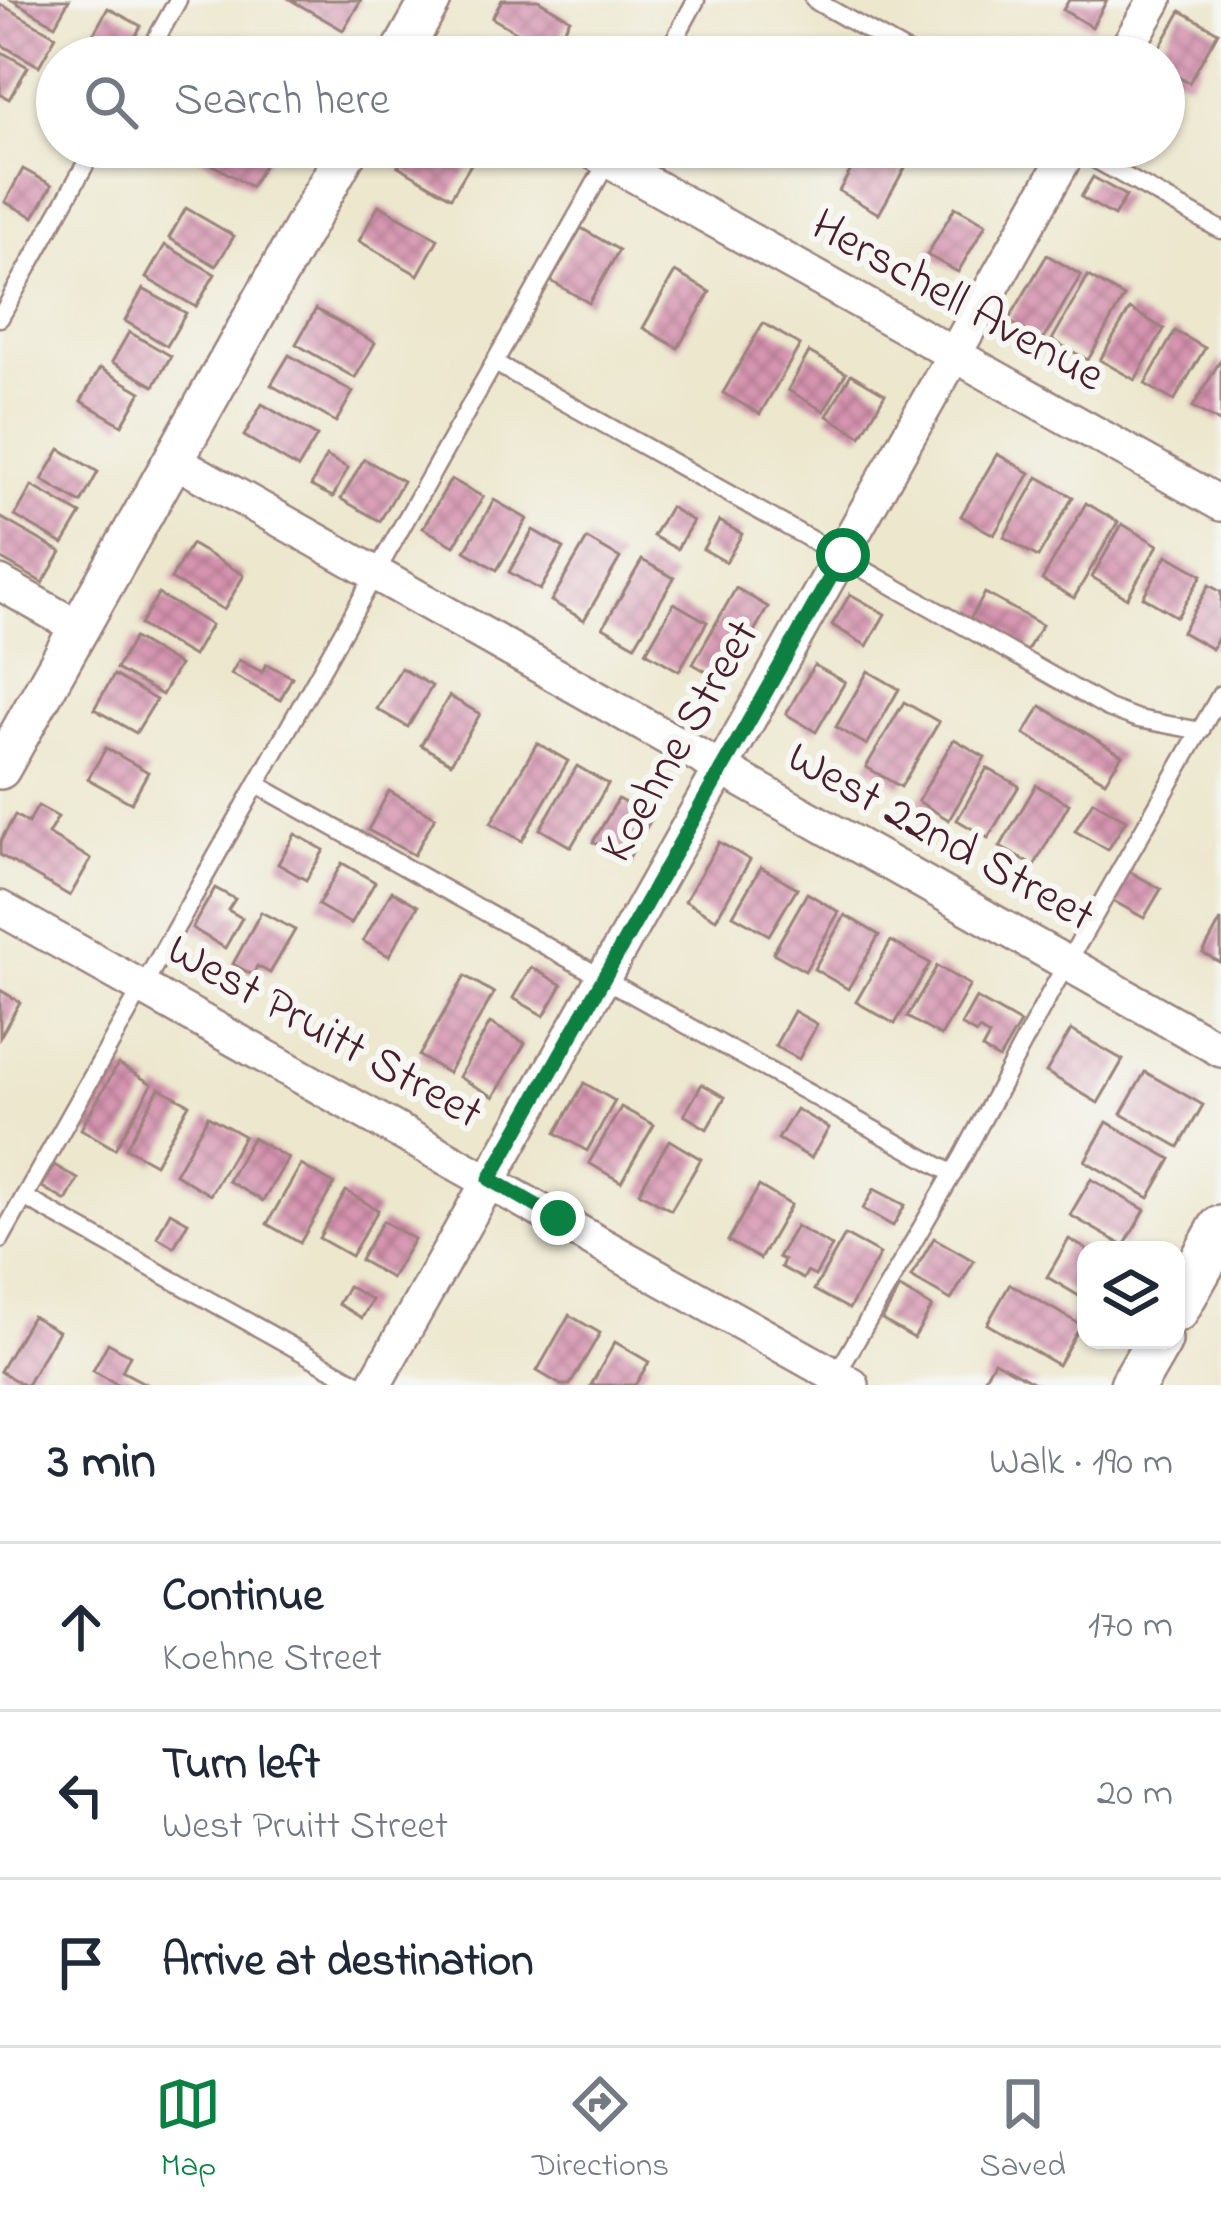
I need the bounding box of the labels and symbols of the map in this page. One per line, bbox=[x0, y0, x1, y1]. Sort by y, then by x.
street label: Herschell Avenue bbox=[797, 192, 1117, 412]
route start bbox=[816, 528, 870, 582]
street label: Koehne Street bbox=[583, 607, 779, 877]
street label: West 22nd Street bbox=[773, 724, 1107, 952]
street label: West Pruitt Street bbox=[153, 917, 495, 1149]
route end bbox=[531, 1191, 585, 1245]

